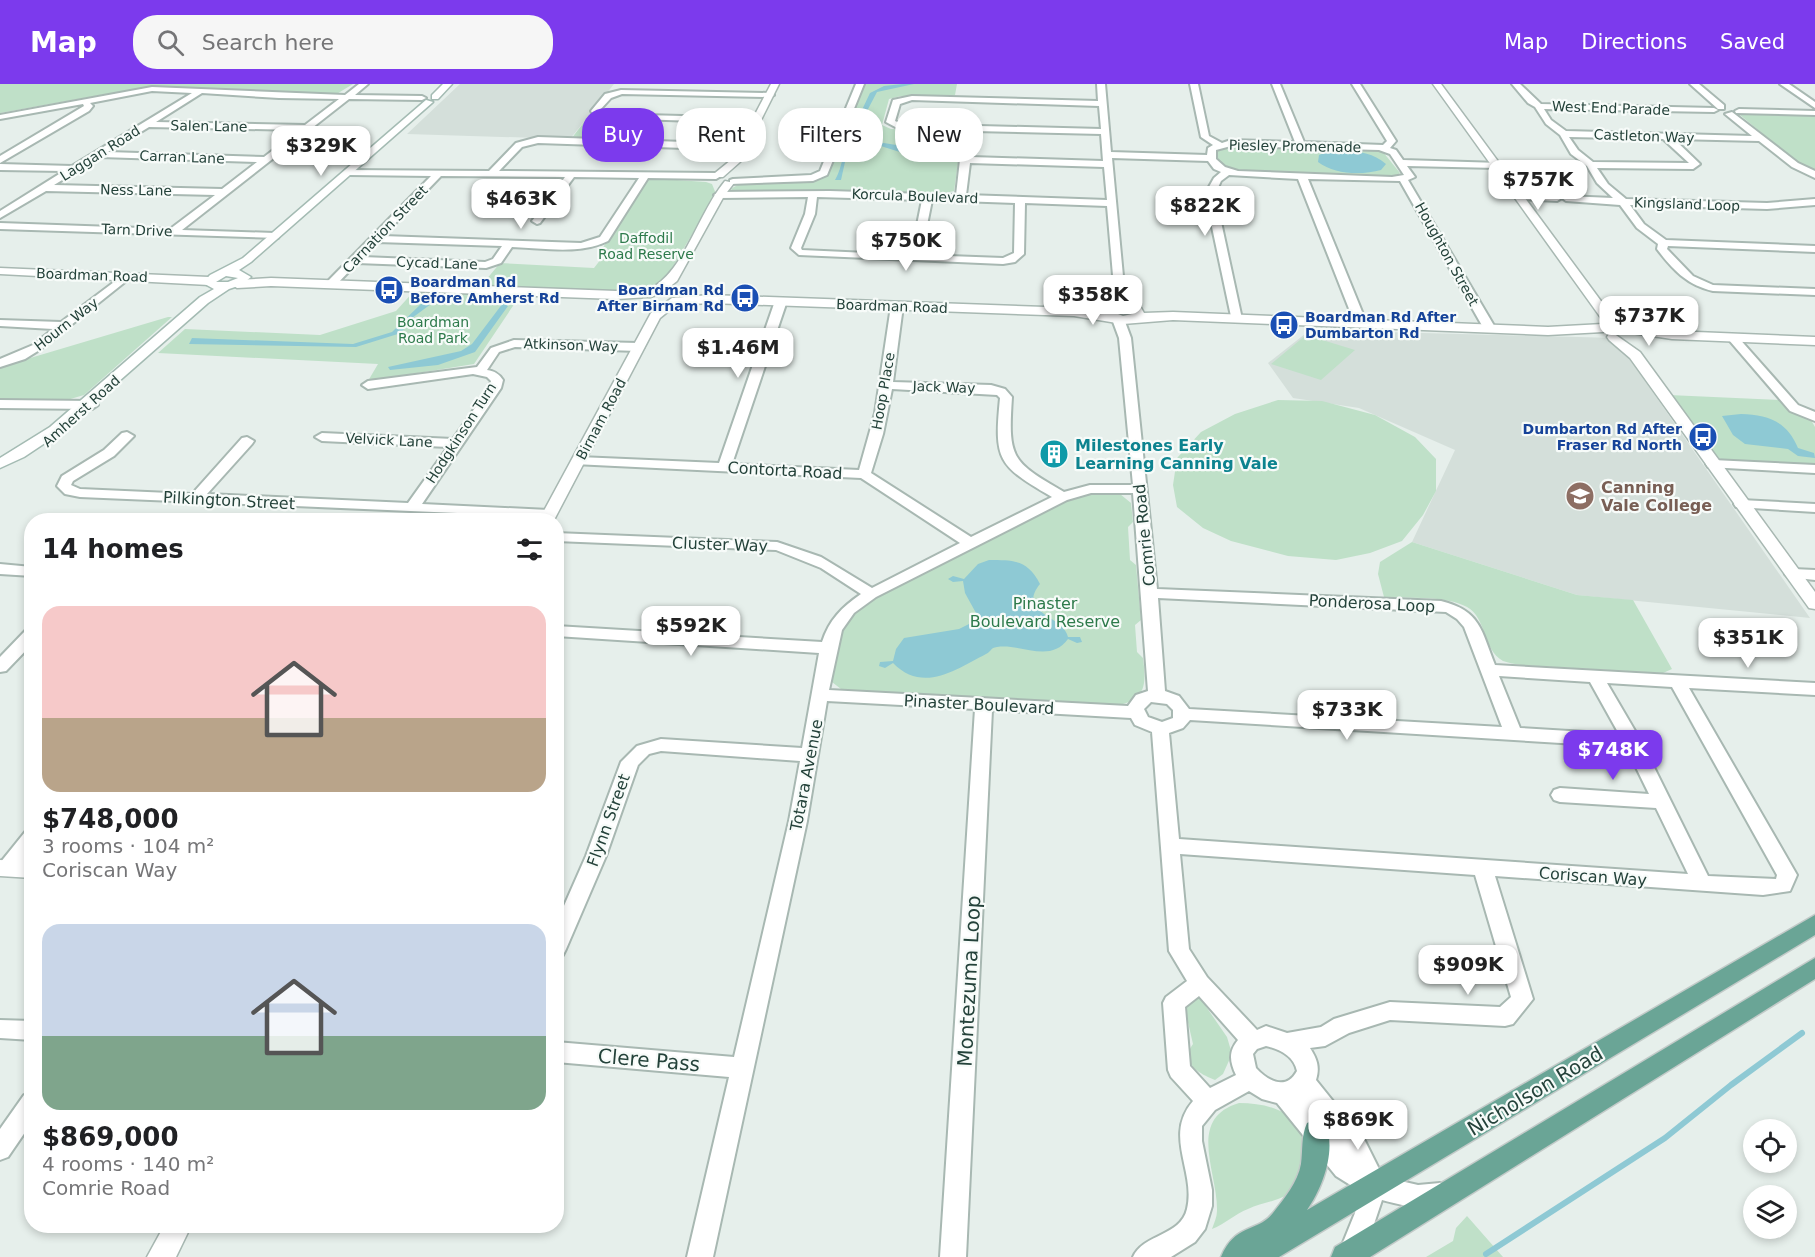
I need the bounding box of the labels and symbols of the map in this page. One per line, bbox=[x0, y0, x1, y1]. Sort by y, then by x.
street label: West End Parade bbox=[1552, 98, 1670, 118]
street label: Salen Lane bbox=[170, 117, 248, 135]
street label: Laggan Road bbox=[57, 122, 143, 184]
pin: $329K bbox=[279, 126, 363, 177]
street label: Castleton Way bbox=[1593, 126, 1695, 146]
street label: Piesley Promenade bbox=[1229, 137, 1361, 155]
street label: Carran Lane bbox=[139, 148, 225, 166]
pin: $757K bbox=[1496, 160, 1580, 211]
pin: $463K bbox=[479, 179, 563, 230]
street label: Ness Lane bbox=[100, 181, 172, 199]
street label: Carnation Street bbox=[339, 182, 431, 276]
street label: Korcula Boulevard bbox=[851, 186, 979, 206]
pin: $822K bbox=[1163, 186, 1247, 237]
street label: Kingsland Loop bbox=[1634, 194, 1741, 214]
street label: Houghton Street bbox=[1412, 200, 1482, 309]
street label: Tarn Drive bbox=[100, 221, 173, 239]
pin: $750K bbox=[864, 221, 948, 272]
park label: Daffodil Road Reserve bbox=[598, 230, 694, 262]
street label: Cycad Lane bbox=[396, 254, 478, 272]
street label: Boardman Road bbox=[36, 265, 148, 285]
bus stop icon: Boardman Rd Before Amherst Rd bbox=[373, 274, 405, 306]
place label: Boardman Rd Before Amherst Rd bbox=[410, 274, 560, 306]
pin: $358K bbox=[1051, 275, 1135, 326]
place label: Boardman Rd After Birnam Rd bbox=[597, 282, 724, 314]
bus stop icon: Boardman Rd After Birnam Rd bbox=[729, 282, 761, 314]
street label: Hourn Way bbox=[31, 294, 101, 354]
street label: Boardman Road bbox=[836, 296, 948, 316]
pin: $737K bbox=[1607, 296, 1691, 347]
bus stop icon: Boardman Rd After Dumbarton Rd bbox=[1268, 309, 1300, 341]
place label: Boardman Rd After Dumbarton Rd bbox=[1305, 309, 1456, 341]
park label: Boardman Road Park bbox=[397, 314, 469, 346]
pin: $1.46M bbox=[689, 328, 787, 379]
street label: Atkinson Way bbox=[523, 335, 619, 355]
street label: Hoop Place bbox=[868, 351, 898, 431]
street label: Amherst Road bbox=[39, 372, 123, 450]
street label: Birnam Road bbox=[573, 376, 629, 462]
street label: Jack Way bbox=[911, 378, 976, 396]
street label: Hodgkinson Turn bbox=[423, 380, 499, 486]
place label: Dumbarton Rd After Fraser Rd North bbox=[1523, 421, 1682, 453]
bus stop icon: Dumbarton Rd After Fraser Rd North bbox=[1687, 421, 1719, 453]
street label: Velvick Lane bbox=[345, 430, 433, 450]
place label: Milestones Early Learning Canning Vale bbox=[1075, 436, 1278, 473]
building icon: Milestones Early Learning Canning Vale bbox=[1038, 438, 1070, 470]
street label: Contorta Road bbox=[727, 458, 843, 483]
place label: Canning Vale College bbox=[1601, 478, 1712, 515]
school or university icon: Canning Vale College bbox=[1564, 480, 1596, 512]
street label: Comrie Road bbox=[1130, 483, 1159, 587]
street label: Pilkington Street bbox=[163, 488, 295, 513]
street label: Cluster Way bbox=[672, 533, 768, 556]
street label: Ponderosa Loop bbox=[1308, 591, 1436, 616]
park label: Pinaster Boulevard Reserve bbox=[970, 594, 1120, 631]
pin: $592K bbox=[649, 606, 733, 657]
pin: $351K bbox=[1706, 618, 1790, 669]
pin: $733K bbox=[1305, 690, 1389, 741]
street label: Pinaster Boulevard bbox=[903, 691, 1055, 718]
street label: Totara Avenue bbox=[786, 717, 827, 834]
pin: $748K bbox=[1571, 730, 1655, 781]
street label: Flynn Street bbox=[583, 771, 634, 869]
street label: Coriscan Way bbox=[1538, 863, 1648, 890]
street label: Montezuma Loop bbox=[953, 895, 985, 1067]
pin: $909K bbox=[1426, 945, 1510, 996]
street label: Nicholson Road bbox=[1463, 1041, 1607, 1141]
street label: Clere Pass bbox=[597, 1044, 701, 1076]
pin: $869K bbox=[1316, 1100, 1400, 1151]

